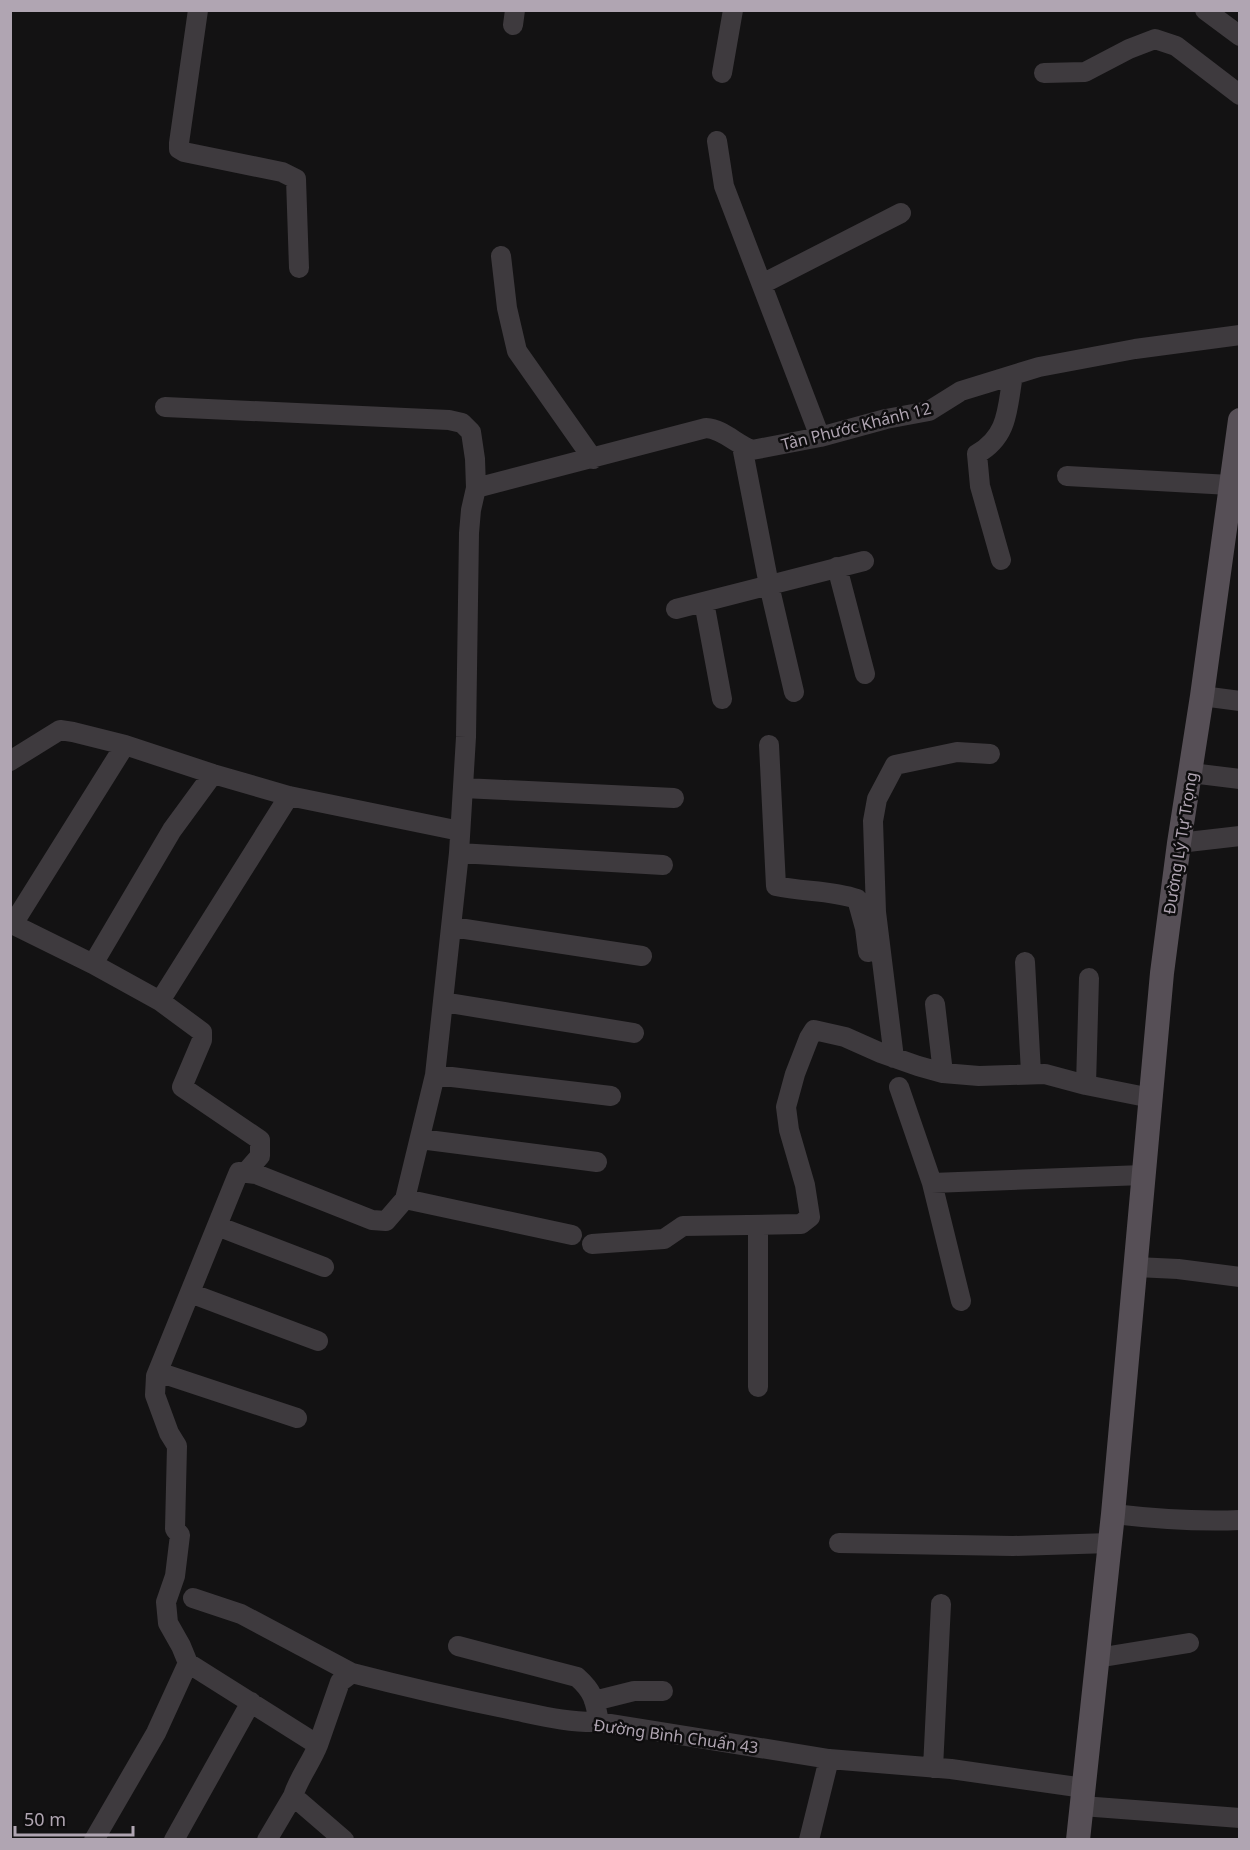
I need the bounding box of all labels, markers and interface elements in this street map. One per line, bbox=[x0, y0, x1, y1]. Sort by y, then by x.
street label: Tân Phước Khánh 12 bbox=[779, 397, 933, 455]
street label: Đường Lý Tự Trọng bbox=[1158, 770, 1202, 916]
street label: Đường Bình Chuẩn 43 bbox=[592, 1714, 760, 1758]
scale bar bbox=[15, 1799, 134, 1837]
text: 50 m bbox=[24, 1807, 66, 1831]

